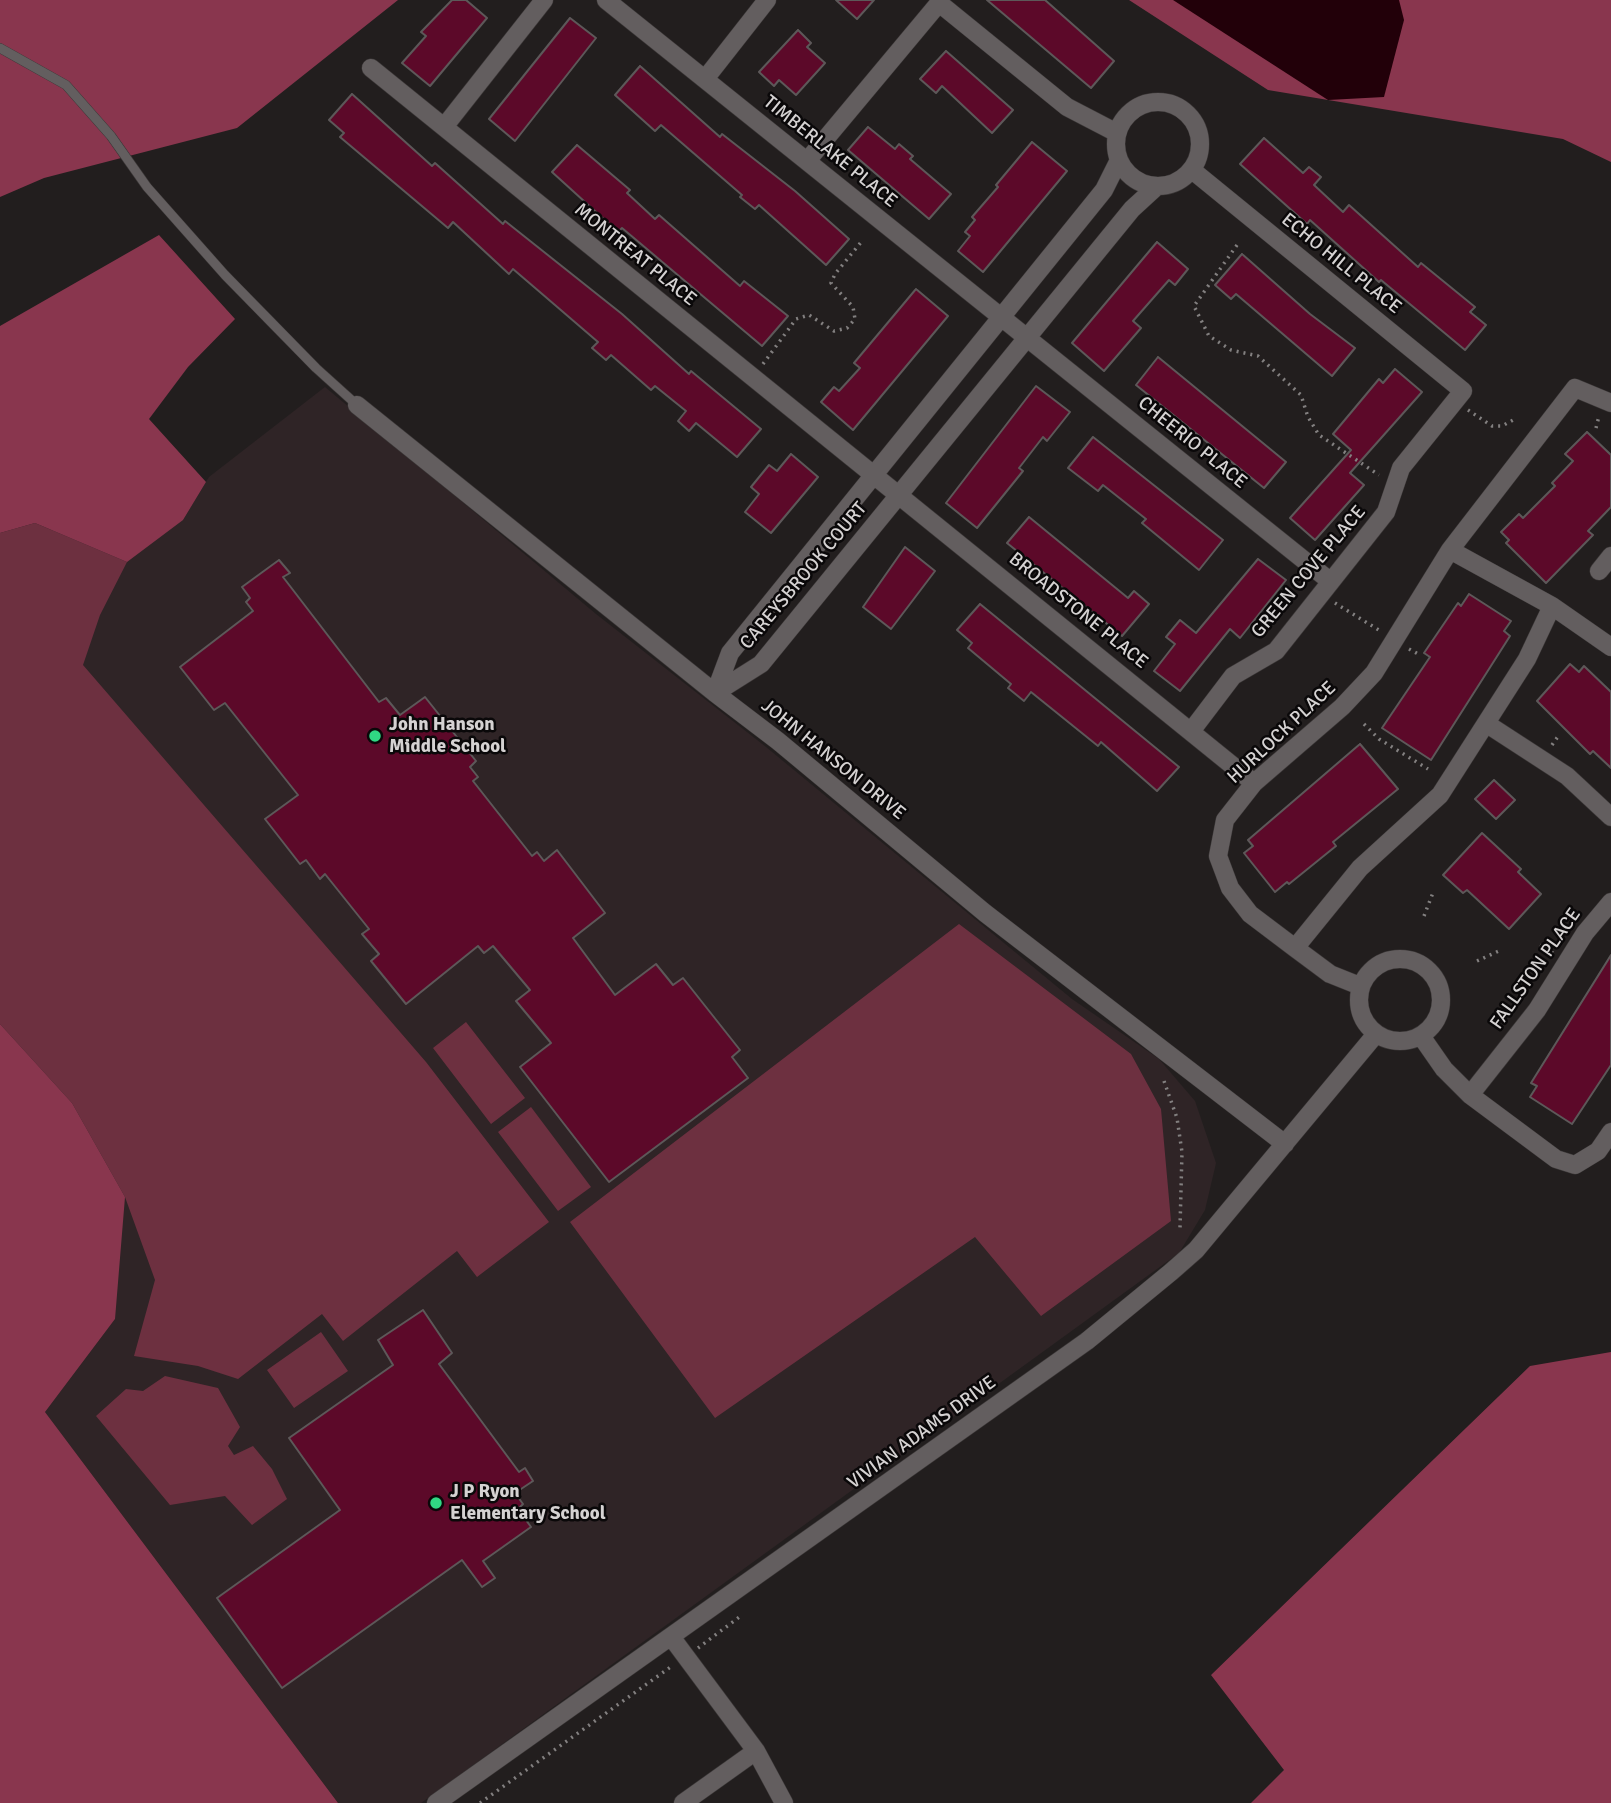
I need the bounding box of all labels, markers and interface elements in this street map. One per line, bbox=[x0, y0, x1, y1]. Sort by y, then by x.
street label: TIMBERLAKE PLACE bbox=[758, 91, 902, 213]
street label: MONTREAT PLACE bbox=[569, 199, 701, 311]
street label: ECHO HILL PLACE bbox=[1276, 209, 1406, 319]
street label: CHEERIO PLACE bbox=[1133, 392, 1251, 494]
street label: CAREYSBROOK COURT bbox=[736, 498, 872, 654]
street label: GREEN COVE PLACE bbox=[1247, 501, 1371, 643]
street label: BROADSTONE PLACE bbox=[1004, 548, 1152, 674]
street label: HURLOCK PLACE bbox=[1223, 677, 1341, 789]
street label: JOHN HANSON DRIVE bbox=[756, 695, 910, 825]
place label: John Hanson Middle School bbox=[389, 714, 506, 758]
marker: John Hanson Middle School bbox=[367, 728, 383, 744]
street label: FALLSTON PLACE bbox=[1486, 904, 1586, 1034]
street label: VIVIAN ADAMS DRIVE bbox=[843, 1371, 1001, 1495]
place label: J P Ryon Elementary School bbox=[450, 1481, 606, 1525]
marker: J P Ryon Elementary School bbox=[428, 1495, 444, 1511]

